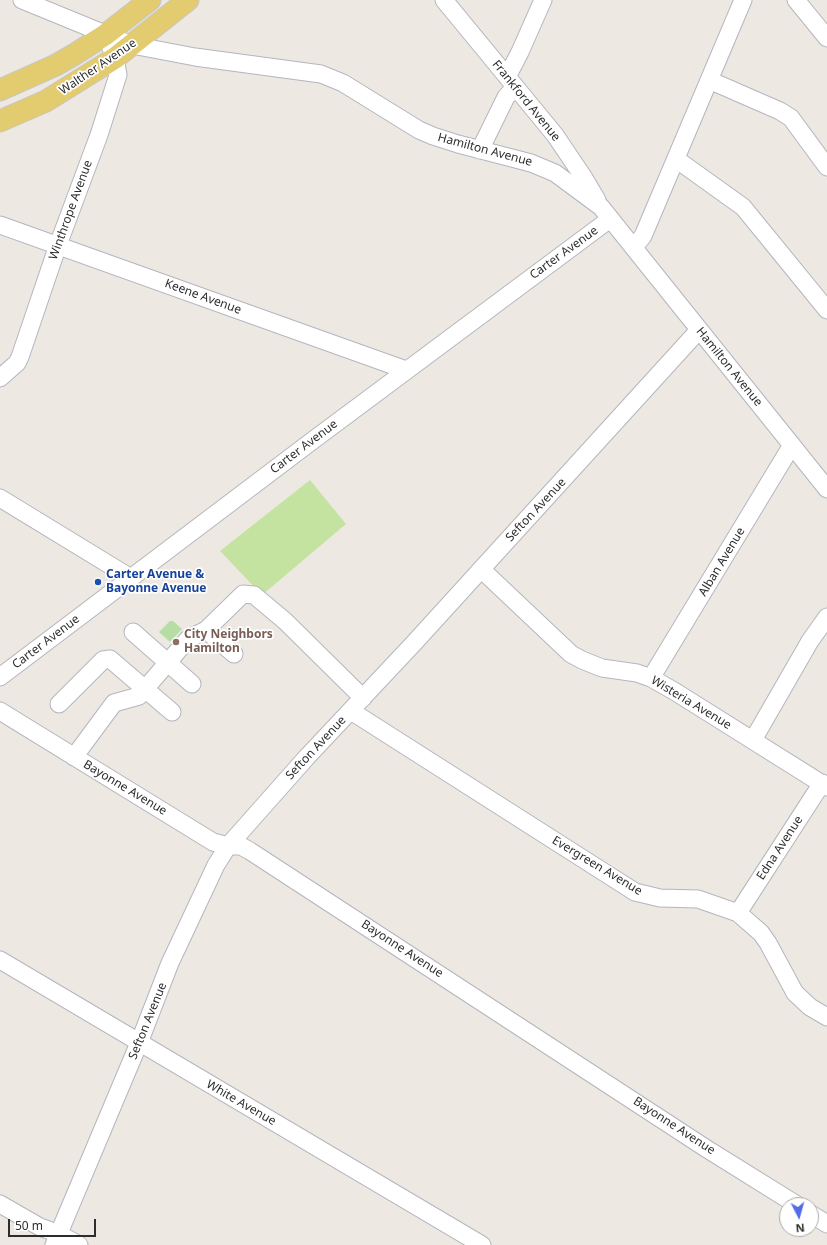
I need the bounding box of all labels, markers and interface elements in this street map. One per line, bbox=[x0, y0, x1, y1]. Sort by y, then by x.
street label: Walther Avenue bbox=[57, 36, 139, 98]
street label: Frankford Avenue bbox=[489, 58, 563, 144]
street label: Hamilton Avenue bbox=[436, 130, 534, 170]
street label: Winthrope Avenue bbox=[46, 158, 96, 262]
street label: Carter Avenue bbox=[527, 223, 601, 283]
street label: Keene Avenue bbox=[163, 276, 243, 318]
street label: Hamilton Avenue bbox=[693, 325, 765, 409]
street label: Carter Avenue bbox=[267, 417, 341, 477]
street label: Sefton Avenue bbox=[503, 475, 569, 545]
street label: Alban Avenue bbox=[696, 525, 748, 599]
place label: Carter Avenue & Bayonne Avenue bbox=[106, 568, 206, 596]
marker: Carter Avenue & Bayonne Avenue bbox=[93, 577, 103, 587]
street label: Carter Avenue bbox=[9, 612, 83, 672]
place label: City Neighbors Hamilton bbox=[184, 628, 273, 656]
marker: City Neighbors Hamilton bbox=[171, 637, 181, 647]
street label: Wisteria Avenue bbox=[648, 673, 734, 733]
street label: Sefton Avenue bbox=[283, 713, 349, 783]
street label: Bayonne Avenue bbox=[81, 757, 169, 819]
street label: Edna Avenue bbox=[754, 813, 806, 883]
street label: Evergreen Avenue bbox=[549, 833, 645, 899]
street label: Bayonne Avenue bbox=[358, 917, 446, 981]
street label: Sefton Avenue bbox=[126, 980, 170, 1062]
street label: White Avenue bbox=[204, 1077, 278, 1129]
street label: Bayonne Avenue bbox=[630, 1094, 718, 1158]
north arrow bbox=[779, 1197, 819, 1237]
scale bar bbox=[10, 1211, 98, 1237]
text: 50 m bbox=[15, 1217, 43, 1234]
text: N bbox=[795, 1221, 805, 1236]

